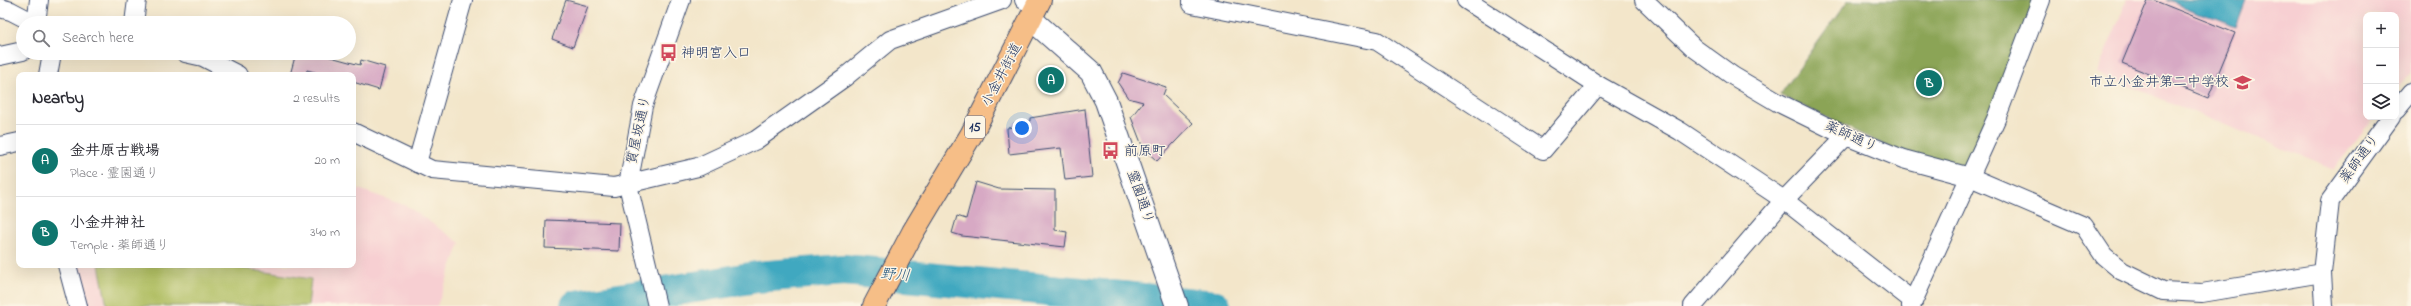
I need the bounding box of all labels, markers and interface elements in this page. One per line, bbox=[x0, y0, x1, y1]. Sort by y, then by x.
map controls bbox=[2363, 12, 2399, 120]
button: + bbox=[2363, 12, 2399, 48]
search box bbox=[16, 16, 356, 60]
icon: search bbox=[30, 27, 52, 49]
text: Search here bbox=[62, 27, 134, 49]
street label: 小金井街道 bbox=[976, 39, 1028, 111]
bus stop icon: 神明宮入口 bbox=[658, 43, 678, 63]
place label: 神明宮入口 bbox=[681, 43, 751, 64]
button: − bbox=[2363, 48, 2399, 84]
pin: A bbox=[1038, 65, 1064, 95]
pin: B bbox=[1916, 68, 1942, 98]
place label: 市立小金井第二中学校 bbox=[2089, 72, 2229, 93]
school or university icon: 市立小金井第二中学校 bbox=[2232, 72, 2252, 92]
button: layers bbox=[2363, 84, 2399, 120]
text: Nearby bbox=[32, 86, 84, 111]
text: 2 results bbox=[293, 89, 340, 108]
street label: 質屋坂通り bbox=[621, 94, 657, 166]
road number: 15 bbox=[965, 116, 985, 138]
street label: 薬師通り bbox=[1821, 116, 1881, 158]
your location bbox=[1012, 118, 1032, 138]
street label: 薬師通り bbox=[2335, 130, 2385, 188]
text: 金井原古戦場 bbox=[70, 140, 160, 162]
bus stop icon: 前原町 bbox=[1101, 141, 1121, 161]
place label: 前原町 bbox=[1124, 141, 1166, 162]
text: A bbox=[41, 151, 49, 170]
text: 20 m bbox=[315, 151, 340, 170]
text: Place · 霊園通り bbox=[70, 164, 159, 183]
street label: 霊園通り bbox=[1121, 167, 1159, 227]
text: 小金井神社 bbox=[70, 212, 145, 234]
text: B bbox=[41, 223, 49, 242]
text: 340 m bbox=[310, 223, 340, 242]
text: Temple · 薬師通り bbox=[70, 236, 169, 255]
water label: 野川 bbox=[879, 263, 911, 287]

